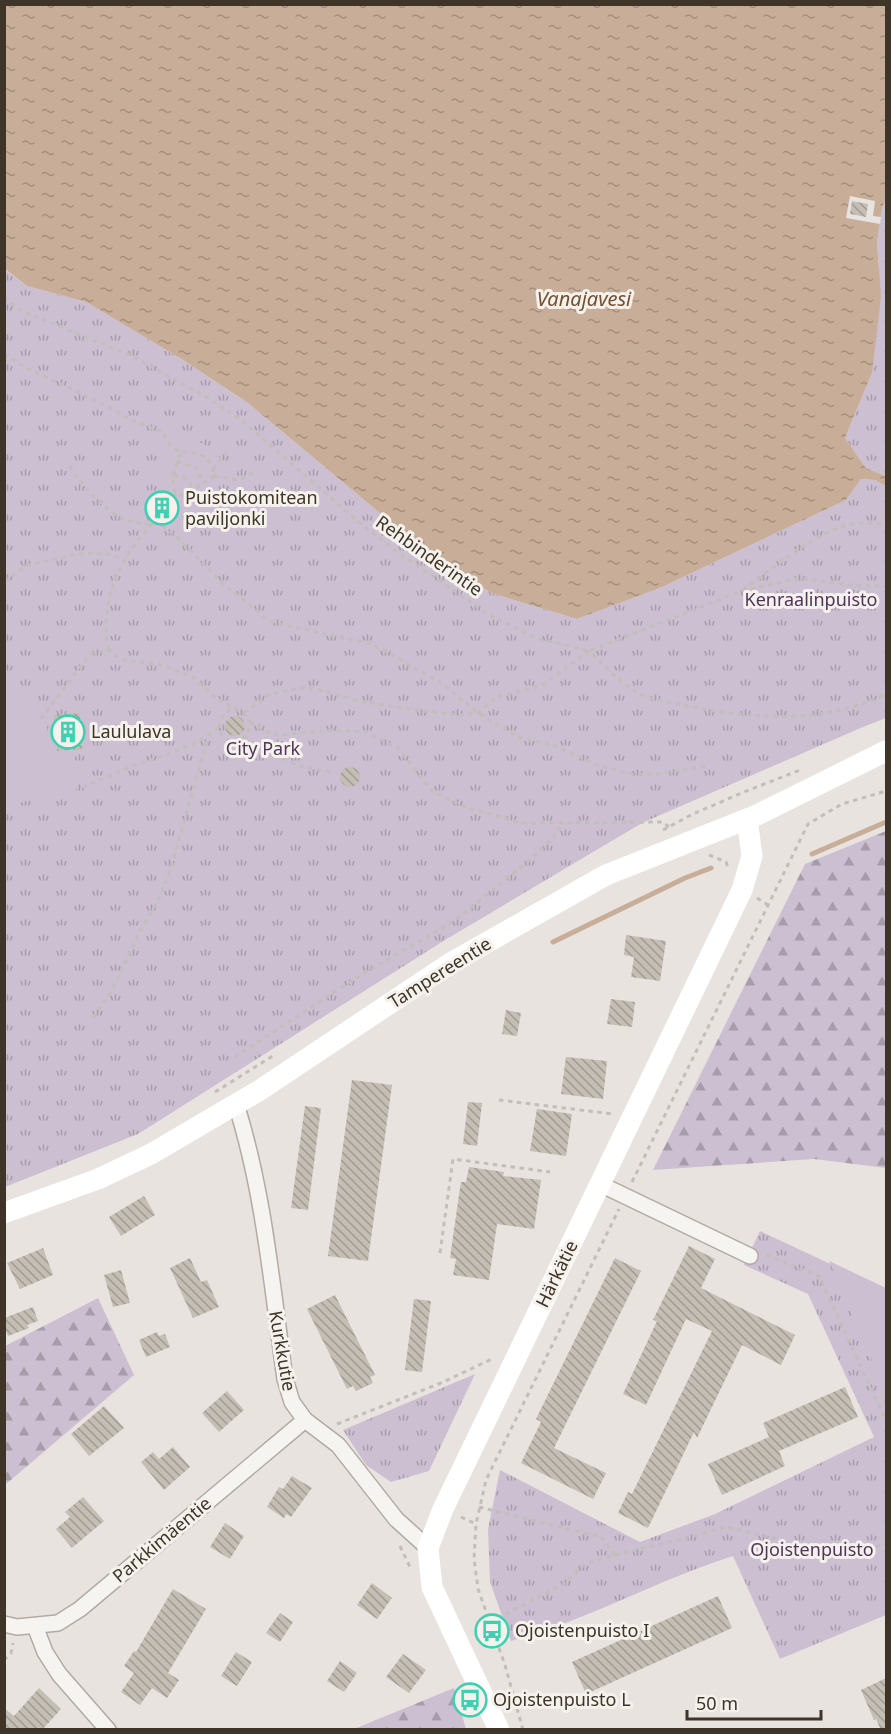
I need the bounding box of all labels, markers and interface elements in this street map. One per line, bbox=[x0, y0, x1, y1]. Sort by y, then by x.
water label: Vanajavesi bbox=[537, 285, 632, 312]
place label: Puistokomitean paviljonki bbox=[185, 485, 318, 530]
building icon: Puistokomitean paviljonki bbox=[144, 490, 180, 526]
street label: Rehbinderintie bbox=[371, 509, 488, 601]
park label: Kenraalinpuisto bbox=[745, 587, 877, 611]
building icon: Laululava bbox=[50, 714, 86, 750]
place label: Laululava bbox=[91, 719, 171, 743]
park label: City Park bbox=[226, 736, 301, 760]
street label: Tampereentie bbox=[384, 931, 495, 1013]
street label: Härkätie bbox=[530, 1236, 583, 1311]
street label: Kurkkutie bbox=[264, 1309, 302, 1393]
street label: Parkkimäentie bbox=[107, 1491, 216, 1588]
park label: Ojoistenpuisto bbox=[750, 1537, 874, 1561]
bus stop icon: Ojoistenpuisto I bbox=[474, 1613, 510, 1649]
place label: Ojoistenpuisto I bbox=[515, 1618, 649, 1642]
bus stop icon: Ojoistenpuisto L bbox=[452, 1682, 488, 1718]
scale bar bbox=[687, 1683, 820, 1721]
place label: Ojoistenpuisto L bbox=[493, 1687, 631, 1711]
text: 50 m bbox=[696, 1691, 738, 1715]

